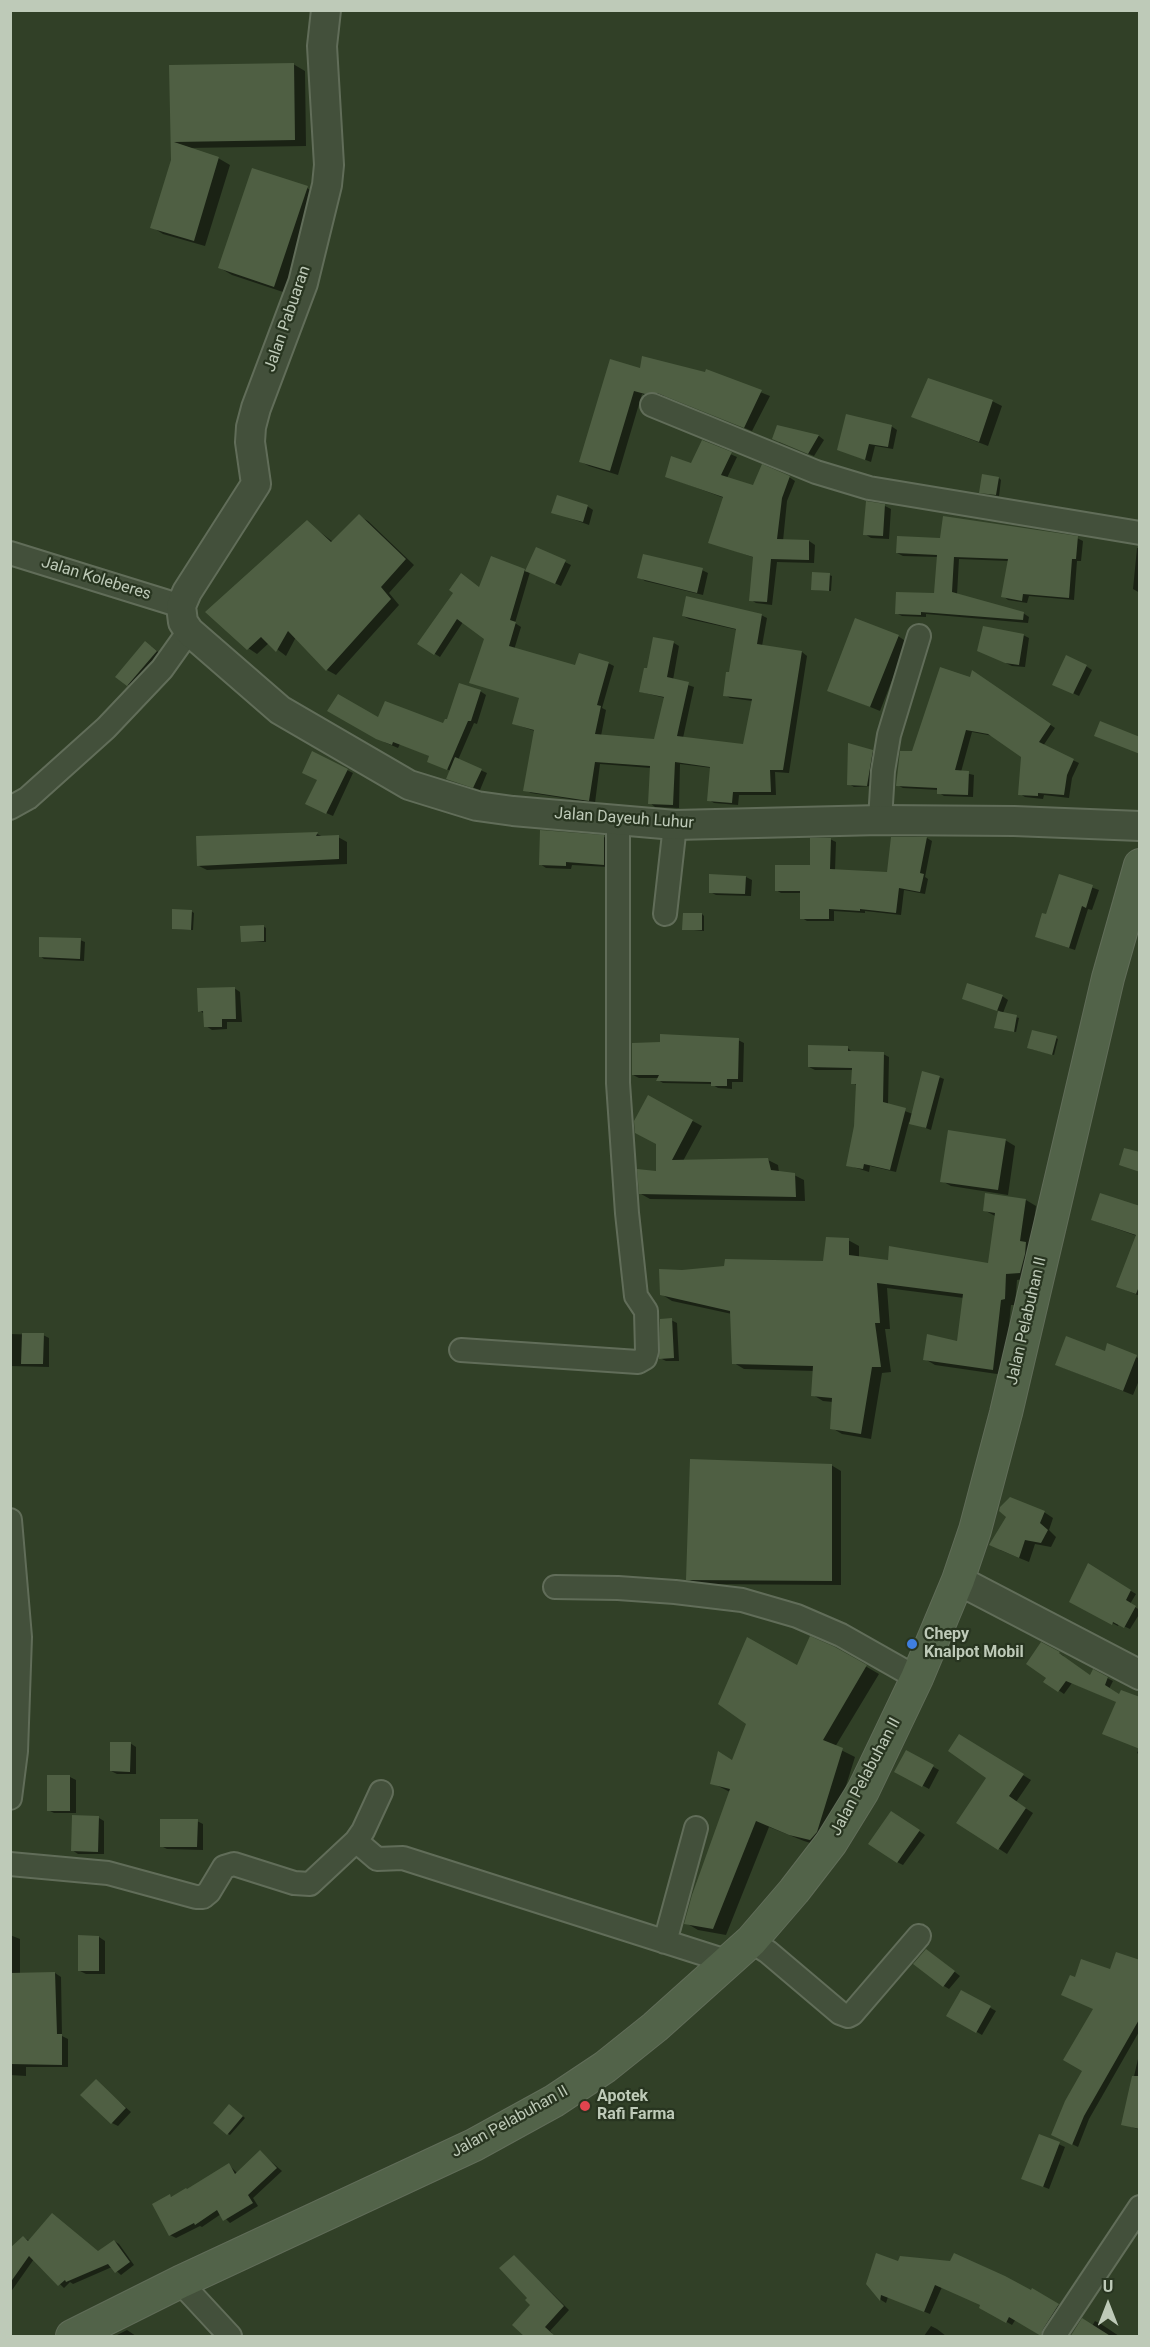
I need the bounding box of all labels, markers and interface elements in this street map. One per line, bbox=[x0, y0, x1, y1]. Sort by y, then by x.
street label: Jalan Pabuaran bbox=[261, 263, 315, 375]
street label: Jalan Koleberes bbox=[39, 553, 153, 605]
street label: Jalan Dayeuh Luhur bbox=[554, 805, 694, 833]
street label: Jalan Pelabuhan II bbox=[1003, 1255, 1051, 1387]
place label: Chepy Knalpot Mobil bbox=[924, 1625, 1024, 1663]
marker: Chepy Knalpot Mobil bbox=[905, 1637, 919, 1651]
street label: Jalan Pelabuhan II bbox=[827, 1715, 905, 1839]
street label: Jalan Pelabuhan II bbox=[448, 2082, 572, 2162]
place label: Apotek Rafi Farma bbox=[597, 2087, 675, 2125]
marker: Apotek Rafi Farma bbox=[578, 2099, 592, 2113]
north arrow bbox=[1078, 2275, 1138, 2335]
text: U bbox=[1103, 2277, 1113, 2296]

